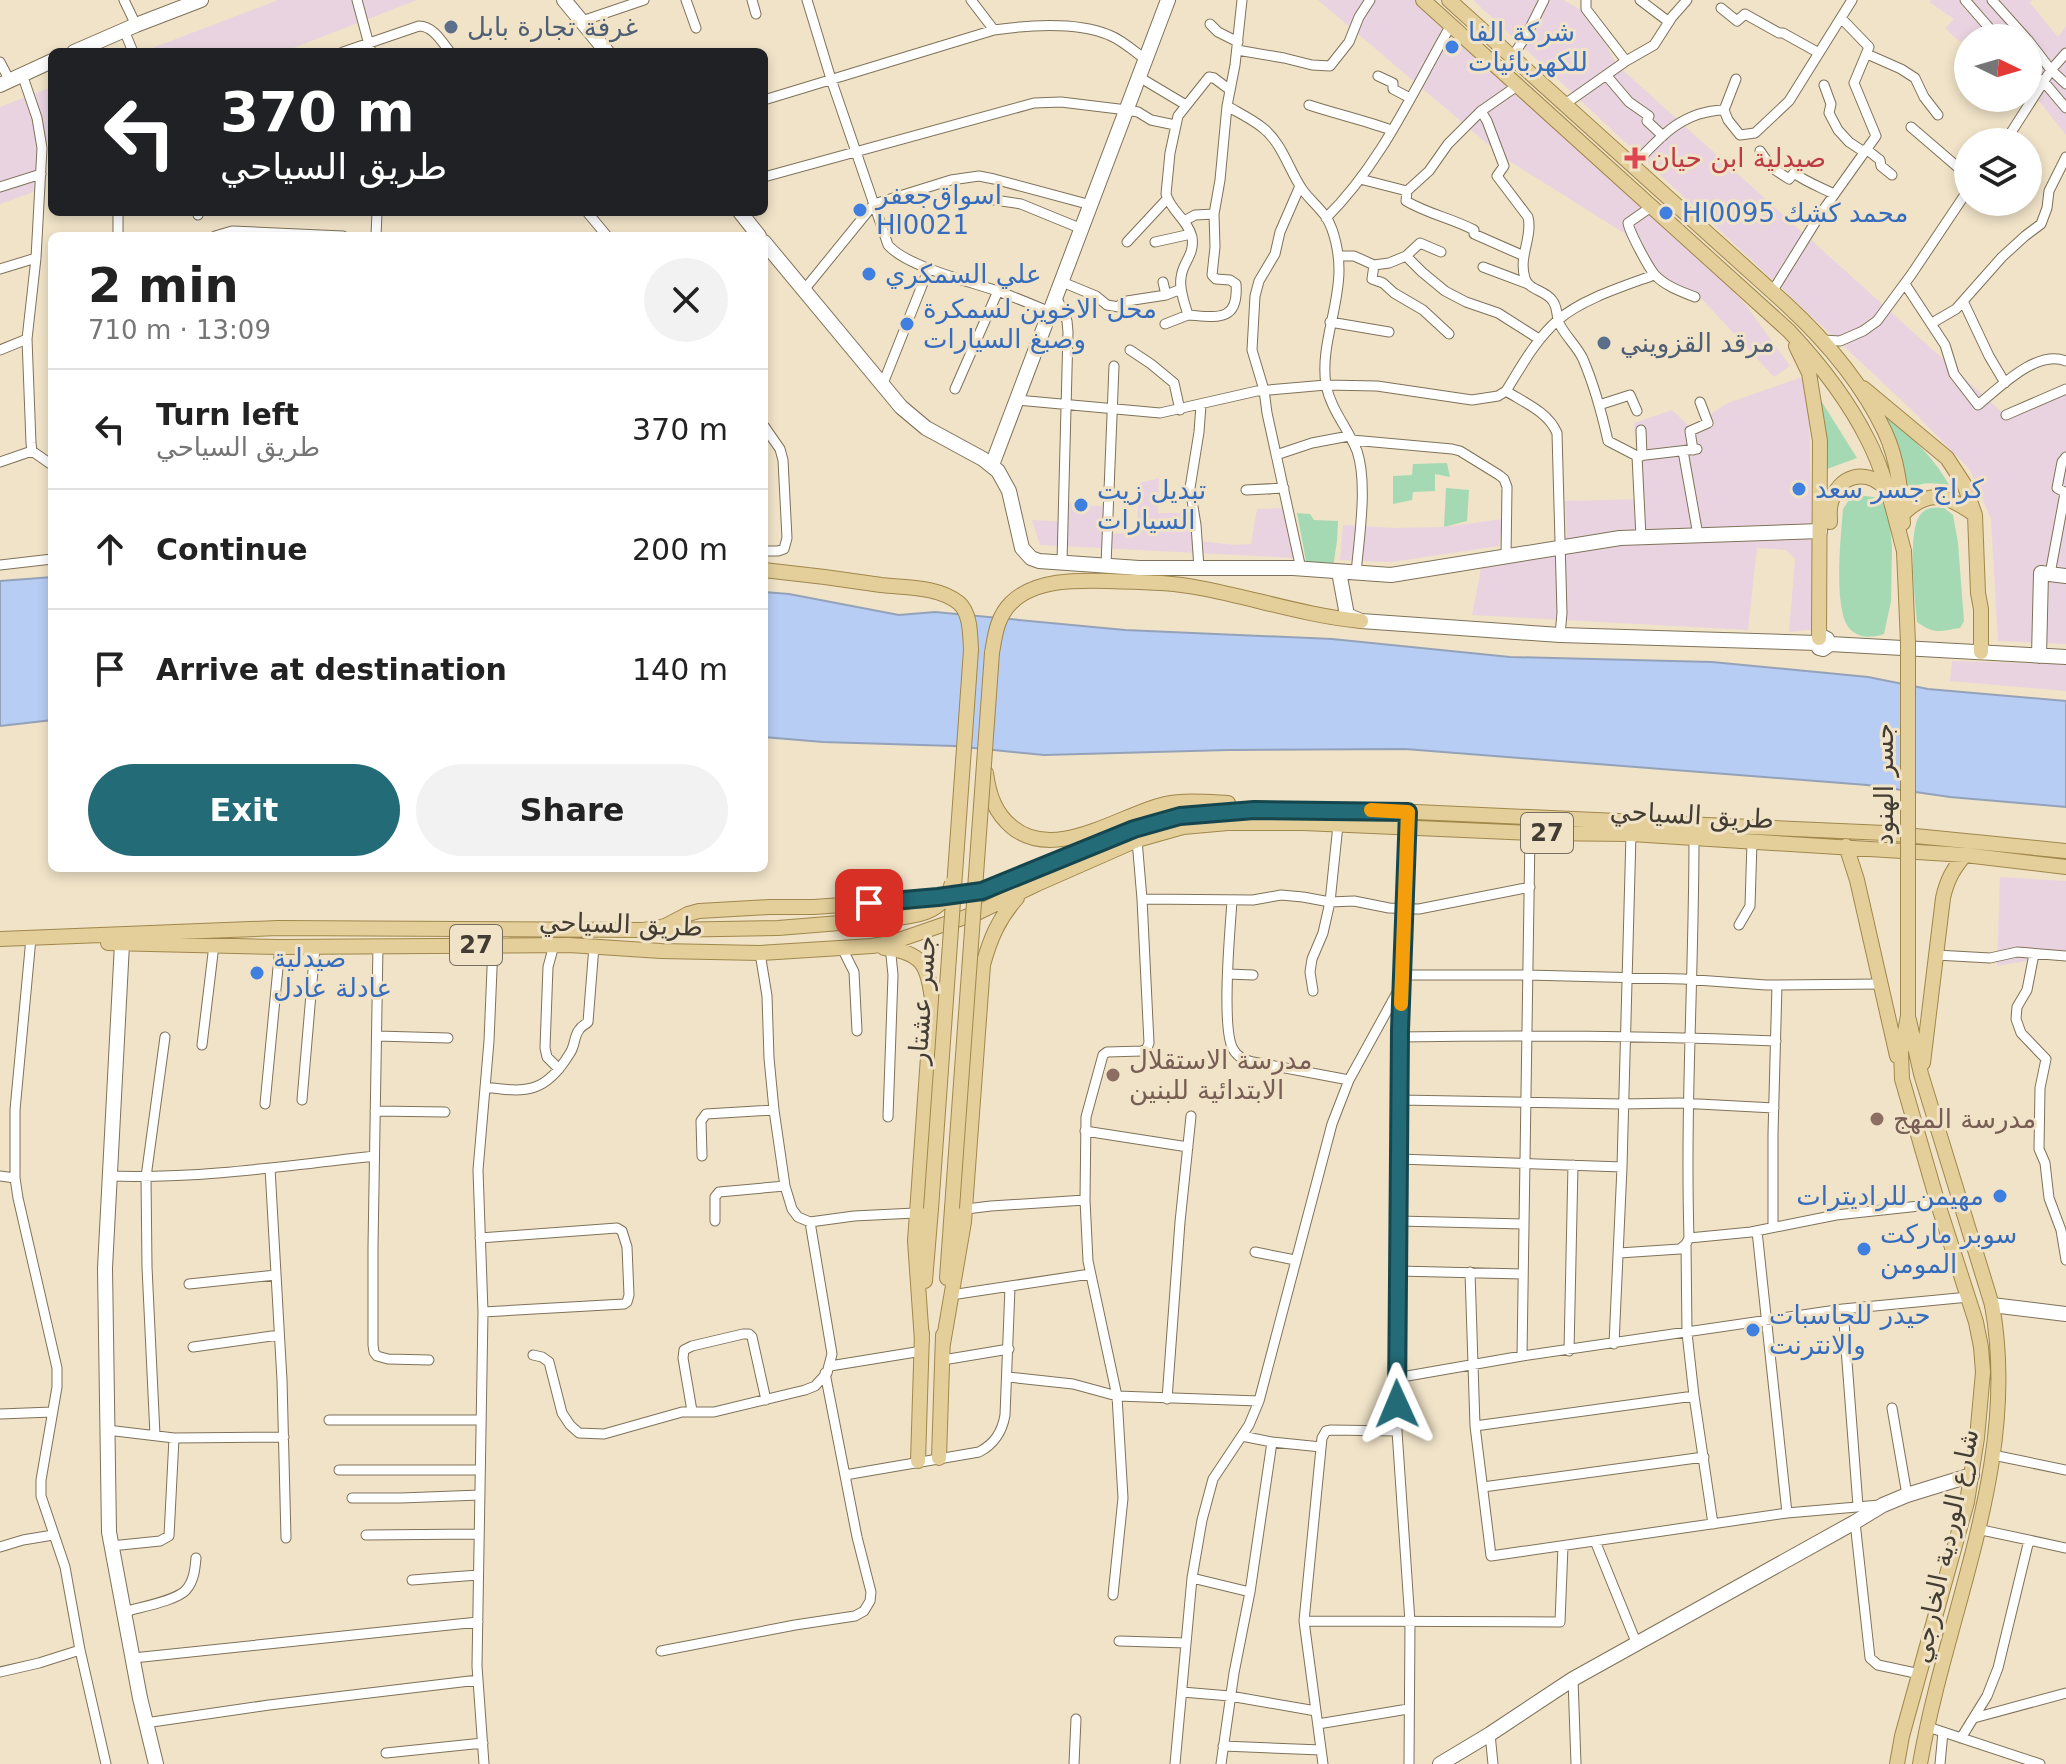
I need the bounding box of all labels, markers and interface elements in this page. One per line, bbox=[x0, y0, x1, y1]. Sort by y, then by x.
place label: غرفة تجارة بابل bbox=[467, 12, 638, 43]
place label: شركة الفا للكهربائيات bbox=[1468, 17, 1588, 78]
marker: غرفة تجارة بابل bbox=[442, 18, 460, 36]
north arrow bbox=[1954, 24, 2042, 112]
map controls bbox=[1954, 24, 2042, 216]
marker: شركة الفا للكهربائيات bbox=[1443, 38, 1461, 56]
text: 370 m bbox=[220, 79, 415, 144]
icon: left bbox=[88, 80, 192, 184]
button: layers bbox=[1954, 128, 2042, 216]
place label: صيدلية ابن حيان bbox=[1651, 143, 1826, 174]
text: طريق السياحي bbox=[220, 146, 447, 187]
marker: صيدلية ابن حيان bbox=[1626, 149, 1644, 167]
place label: اسواق‌جعفر Hl0021 bbox=[874, 180, 1002, 240]
place label: Hl0095 محمد كشك bbox=[1682, 198, 1908, 228]
marker: اسواق‌جعفر Hl0021 bbox=[851, 201, 869, 219]
marker: Hl0095 محمد كشك bbox=[1657, 204, 1675, 222]
text: 2 min bbox=[88, 257, 239, 313]
button: close bbox=[644, 258, 728, 342]
place label: علي السمكري bbox=[885, 259, 1041, 290]
marker: علي السمكري bbox=[860, 265, 878, 283]
place label: محل الاخوين لسمكرة وصبغ السيارات bbox=[923, 294, 1157, 355]
text: 710 m · 13:09 bbox=[88, 315, 271, 345]
marker: محل الاخوين لسمكرة وصبغ السيارات bbox=[898, 315, 916, 333]
place label: مرقد القزويني bbox=[1620, 328, 1775, 359]
marker: مرقد القزويني bbox=[1595, 334, 1613, 352]
text: Turn left bbox=[156, 397, 299, 432]
icon: left bbox=[88, 407, 132, 451]
text: 370 m bbox=[632, 412, 728, 447]
text: طريق السياحي bbox=[156, 432, 320, 462]
place label: كراج جسر سعد bbox=[1815, 474, 1984, 505]
place label: تبديل زيت السيارات bbox=[1097, 475, 1206, 535]
marker: كراج جسر سعد bbox=[1790, 480, 1808, 498]
marker: تبديل زيت السيارات bbox=[1072, 496, 1090, 514]
icon: ahead bbox=[88, 527, 132, 571]
text: Continue bbox=[156, 532, 308, 567]
text: 200 m bbox=[632, 532, 728, 567]
icon: arrive bbox=[88, 647, 132, 691]
text: Arrive at destination bbox=[156, 652, 507, 687]
text: 140 m bbox=[632, 652, 728, 687]
street label: جسر الهنود bbox=[1869, 723, 1900, 845]
button: Exit bbox=[88, 764, 400, 856]
button: Share bbox=[416, 764, 728, 856]
street label: طريق السياحي bbox=[1609, 796, 1775, 835]
road number: 27 bbox=[1521, 813, 1573, 853]
pin bbox=[835, 869, 903, 937]
icon: arrive bbox=[847, 881, 891, 925]
street label: طريق السياحي bbox=[538, 906, 704, 943]
road number: 27 bbox=[450, 925, 502, 965]
street label: جسر عشتار bbox=[902, 935, 942, 1067]
place label: صيدلية عادلة عادل bbox=[273, 943, 392, 1003]
marker: صيدلية عادلة عادل bbox=[248, 964, 266, 982]
place label: مدرسة الاستقلال الابتدائية للبنين bbox=[1129, 1045, 1312, 1106]
marker: مدرسة الاستقلال الابتدائية للبنين bbox=[1104, 1066, 1122, 1084]
place label: مدرسة المهج bbox=[1893, 1104, 2036, 1135]
marker: مدرسة المهج bbox=[1868, 1110, 1886, 1128]
place label: مهيمن للراديترات bbox=[1796, 1181, 1984, 1212]
marker: مهيمن للراديترات bbox=[1991, 1187, 2009, 1205]
place label: سوبر ماركت المومن bbox=[1880, 1219, 2017, 1280]
marker: سوبر ماركت المومن bbox=[1855, 1240, 1873, 1258]
place label: حيدر للحاسبات والانترنت bbox=[1769, 1300, 1931, 1361]
marker: حيدر للحاسبات والانترنت bbox=[1744, 1321, 1762, 1339]
position arrow bbox=[1355, 1362, 1439, 1446]
street label: شارع الوردية الخارجي bbox=[1906, 1426, 1985, 1666]

